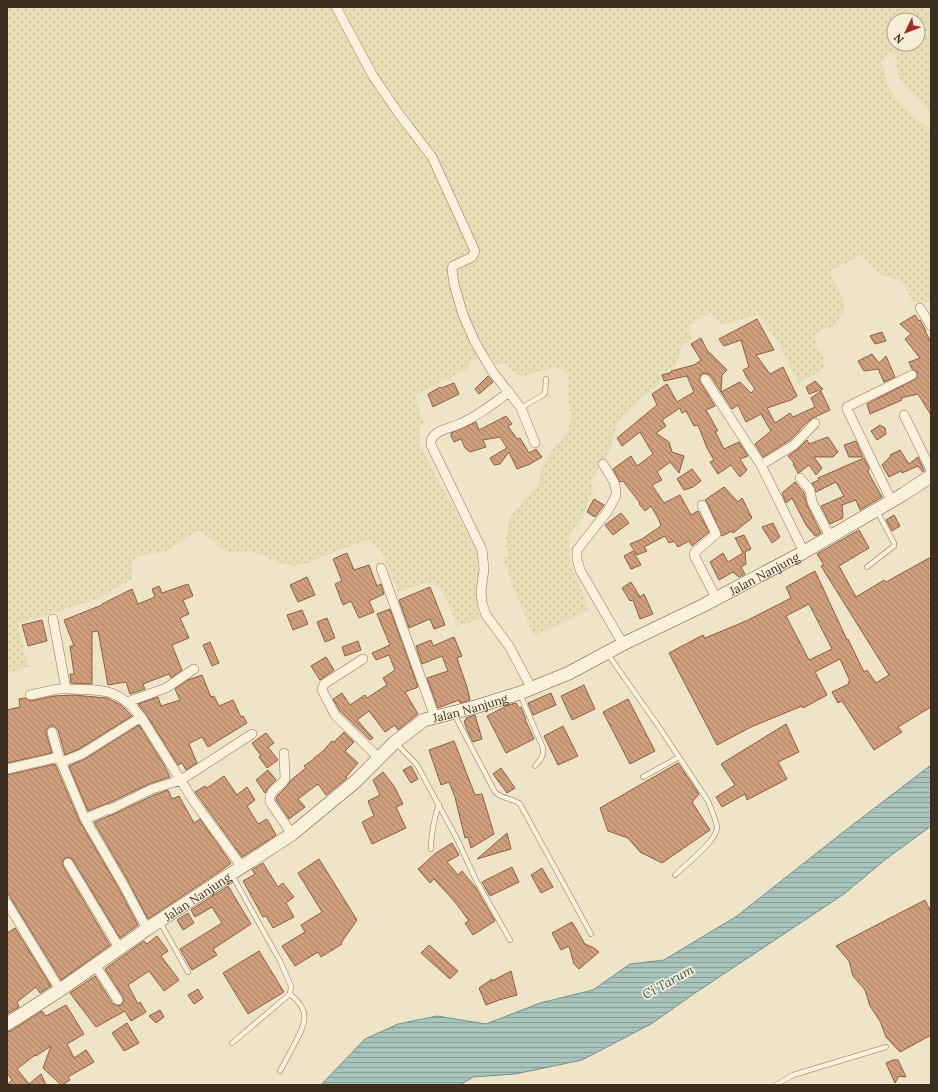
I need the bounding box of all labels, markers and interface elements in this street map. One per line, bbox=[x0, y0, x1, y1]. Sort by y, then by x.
north arrow bbox=[886, 12, 926, 52]
text: N bbox=[890, 31, 907, 47]
street label: Jalan Nanjung bbox=[725, 548, 802, 598]
street label: Jalan Nanjung bbox=[430, 690, 510, 725]
street label: Jalan Nanjung bbox=[160, 869, 234, 924]
water label: Ci Tarum bbox=[639, 961, 697, 1003]

